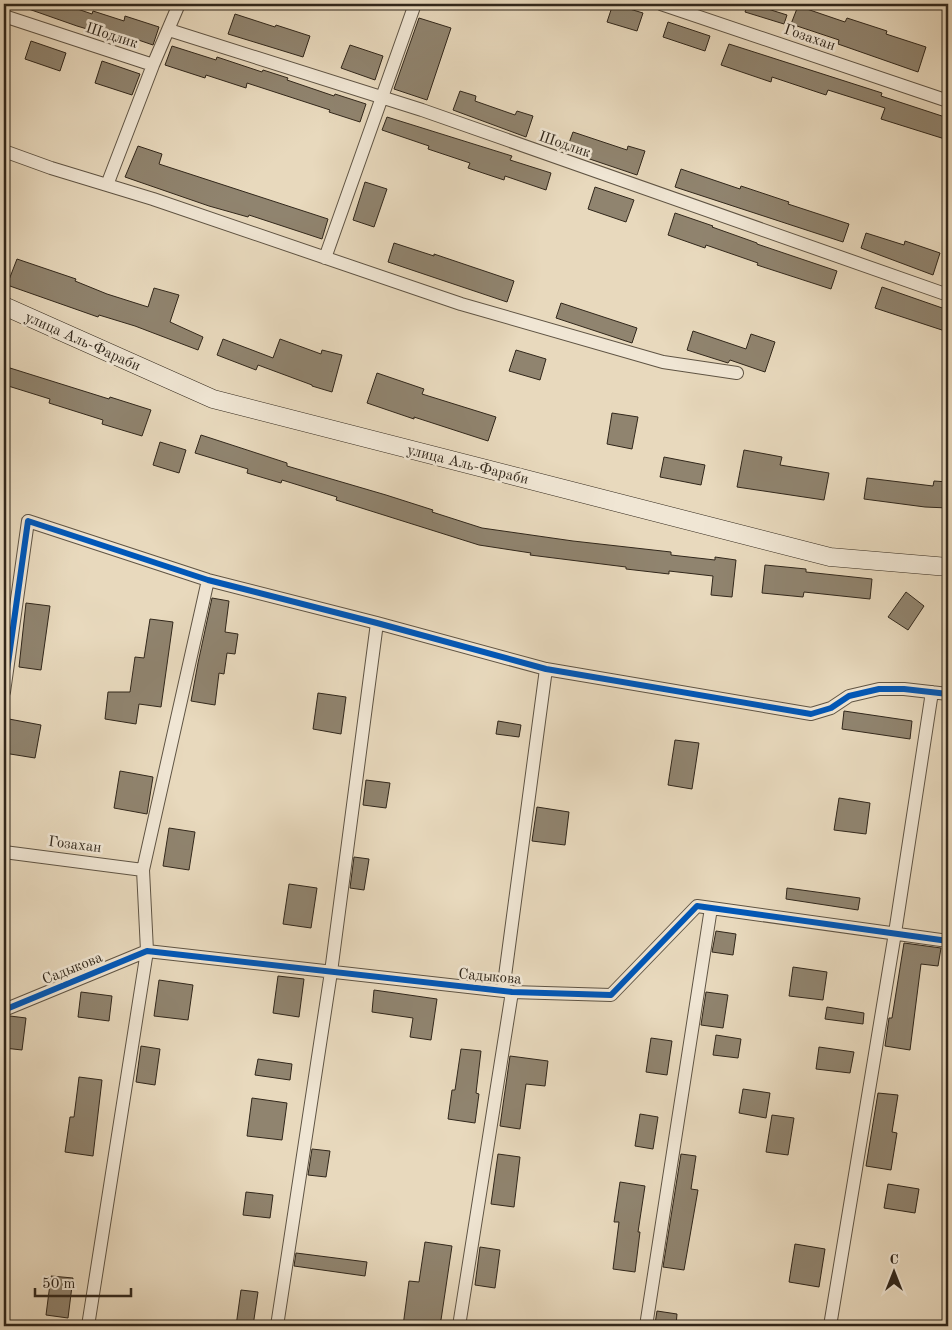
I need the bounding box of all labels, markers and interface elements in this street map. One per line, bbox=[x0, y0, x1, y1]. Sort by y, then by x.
street label: Шодлик bbox=[84, 21, 140, 52]
street label: Гозахан bbox=[782, 23, 837, 54]
street label: Шодлик bbox=[537, 130, 593, 161]
street label: улица Аль-Фараби bbox=[22, 310, 142, 375]
street label: улица Аль-Фараби bbox=[405, 443, 530, 488]
street label: Гозахан bbox=[47, 835, 102, 856]
street label: Садыкова bbox=[40, 950, 105, 988]
street label: Садыкова bbox=[458, 967, 523, 988]
north arrow bbox=[870, 1248, 920, 1298]
text: С bbox=[889, 1253, 899, 1267]
scale bar bbox=[35, 1265, 131, 1297]
text: 50 m bbox=[42, 1277, 76, 1292]

